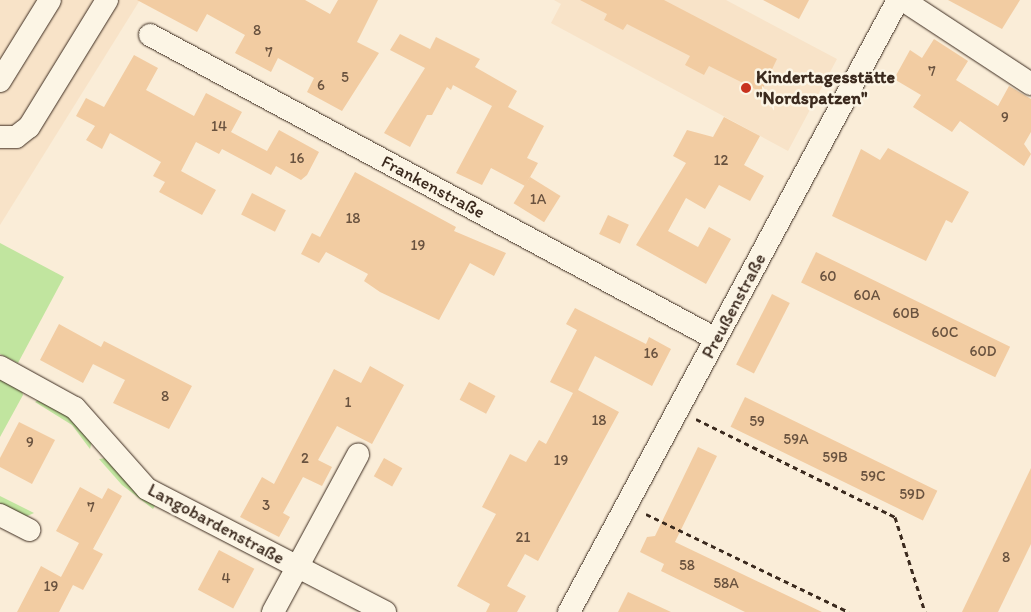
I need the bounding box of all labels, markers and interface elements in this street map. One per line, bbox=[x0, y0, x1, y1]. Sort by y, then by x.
house number: 8 bbox=[253, 22, 261, 40]
house number: 7 bbox=[265, 44, 273, 62]
house number: 7 bbox=[928, 63, 936, 81]
place label: Kindertagesstätte "Nordspatzen" bbox=[756, 67, 895, 110]
house number: 5 bbox=[341, 69, 349, 87]
house number: 6 bbox=[317, 77, 325, 95]
marker: Kindertagesstätte "Nordspatzen" bbox=[740, 82, 752, 94]
house number: 9 bbox=[1001, 109, 1009, 127]
house number: 14 bbox=[211, 118, 227, 136]
house number: 16 bbox=[290, 150, 304, 168]
street label: Frankenstraße bbox=[378, 151, 488, 223]
house number: 12 bbox=[714, 152, 728, 170]
house number: 1A bbox=[530, 191, 546, 209]
house number: 18 bbox=[345, 210, 361, 228]
house number: 19 bbox=[411, 237, 425, 255]
street label: Preußenstraße bbox=[697, 250, 771, 362]
house number: 60 bbox=[819, 268, 837, 286]
house number: 60A bbox=[854, 287, 880, 305]
house number: 60B bbox=[893, 305, 919, 323]
house number: 60C bbox=[932, 324, 958, 342]
house number: 60D bbox=[969, 343, 997, 361]
house number: 16 bbox=[644, 345, 658, 363]
house number: 8 bbox=[161, 388, 169, 406]
house number: 1 bbox=[345, 394, 351, 412]
house number: 18 bbox=[591, 412, 607, 430]
house number: 59 bbox=[749, 413, 765, 431]
house number: 59A bbox=[783, 431, 809, 449]
house number: 9 bbox=[26, 434, 34, 452]
house number: 59B bbox=[822, 449, 848, 467]
house number: 2 bbox=[301, 450, 309, 468]
house number: 19 bbox=[554, 452, 568, 470]
house number: 59C bbox=[860, 468, 886, 486]
street label: Langobardenstraße bbox=[144, 479, 288, 569]
house number: 59D bbox=[899, 486, 925, 504]
house number: 3 bbox=[262, 497, 270, 515]
house number: 7 bbox=[87, 499, 95, 517]
house number: 21 bbox=[516, 529, 530, 547]
house number: 8 bbox=[1002, 549, 1010, 567]
house number: 58 bbox=[679, 557, 695, 575]
house number: 4 bbox=[221, 570, 231, 588]
house number: 58A bbox=[713, 575, 739, 593]
house number: 19 bbox=[44, 578, 58, 596]

